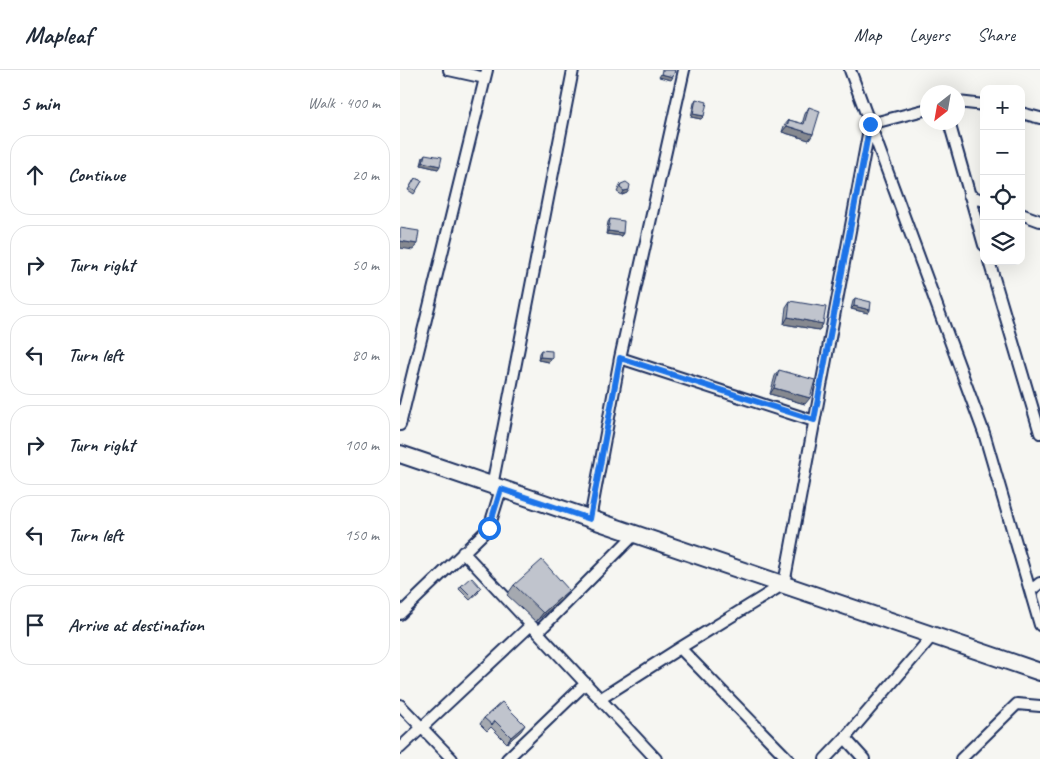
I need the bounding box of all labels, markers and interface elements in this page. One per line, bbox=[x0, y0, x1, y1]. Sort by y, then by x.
text: Mapleaf bbox=[25, 20, 92, 50]
text: Map bbox=[854, 24, 882, 46]
text: Layers bbox=[910, 24, 949, 46]
text: Share bbox=[977, 24, 1015, 46]
north arrow bbox=[920, 85, 965, 130]
map controls bbox=[980, 85, 1025, 265]
button: + bbox=[980, 85, 1025, 130]
text: 5 min bbox=[20, 90, 60, 116]
text: Walk · 400 m bbox=[308, 93, 380, 113]
route end bbox=[859, 113, 882, 136]
button: − bbox=[980, 130, 1025, 175]
icon: ahead bbox=[21, 161, 49, 189]
text: Continue bbox=[68, 163, 125, 187]
text: 20 m bbox=[352, 165, 379, 185]
button: locate bbox=[980, 175, 1025, 220]
button: layers bbox=[980, 220, 1025, 265]
icon: right bbox=[21, 251, 49, 279]
text: Turn right bbox=[68, 253, 135, 277]
text: 50 m bbox=[352, 255, 379, 275]
icon: left bbox=[21, 341, 49, 369]
text: Turn left bbox=[68, 343, 123, 367]
text: 80 m bbox=[352, 345, 379, 365]
icon: right bbox=[21, 431, 49, 459]
text: Turn right bbox=[68, 433, 135, 457]
text: 100 m bbox=[345, 435, 379, 455]
route start bbox=[478, 517, 501, 540]
icon: left bbox=[21, 521, 49, 549]
text: Turn left bbox=[68, 523, 123, 547]
text: 150 m bbox=[345, 525, 379, 545]
icon: arrive bbox=[21, 611, 49, 639]
text: Arrive at destination bbox=[68, 613, 204, 637]

